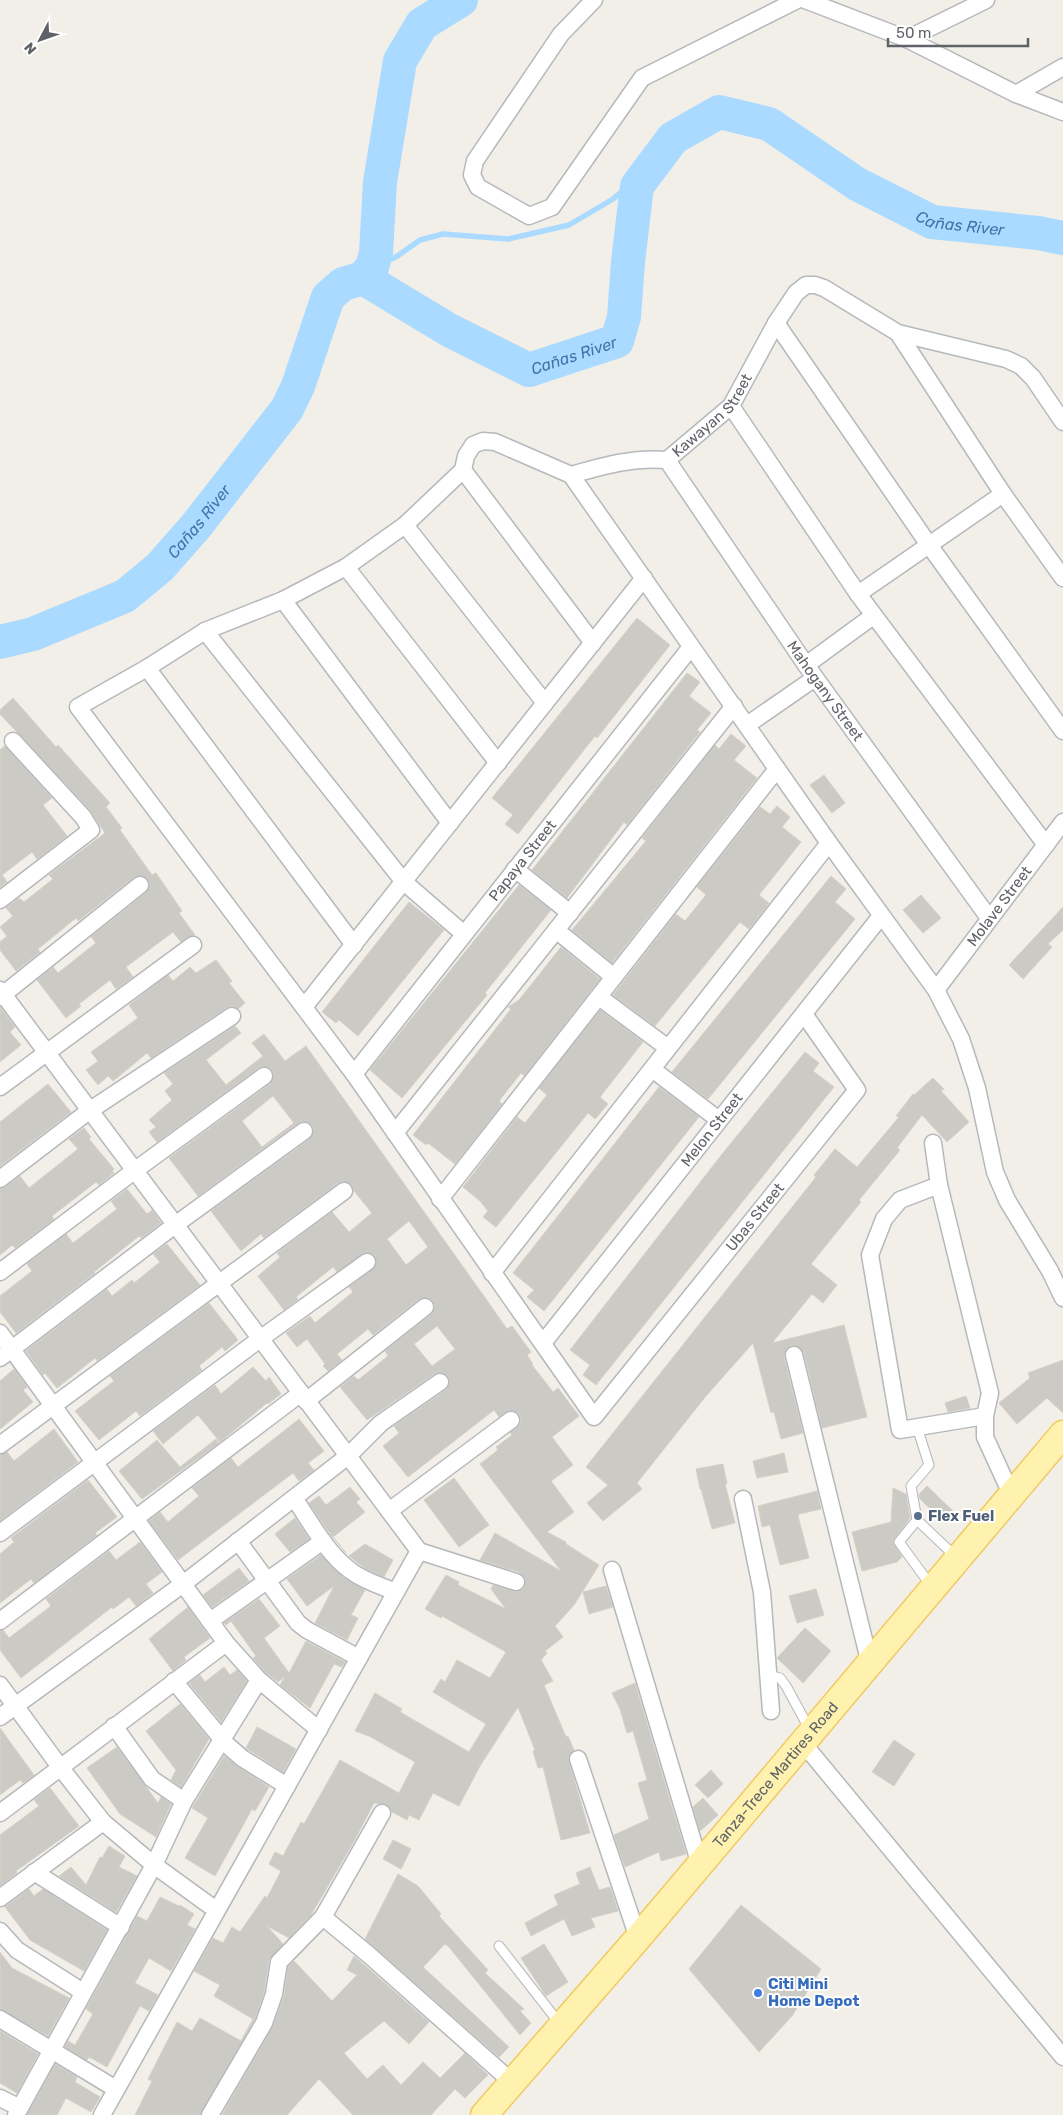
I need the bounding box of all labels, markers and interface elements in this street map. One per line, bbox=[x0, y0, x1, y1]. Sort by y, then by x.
north arrow bbox=[15, 15, 65, 65]
scale bar bbox=[888, 15, 1028, 47]
text: 50 m bbox=[896, 24, 931, 42]
text: N bbox=[21, 39, 40, 58]
water label: Cañas River bbox=[913, 206, 1006, 240]
water label: Cañas River bbox=[529, 332, 620, 379]
street label: Kawayan Street bbox=[668, 371, 756, 461]
water label: Cañas River bbox=[163, 480, 235, 562]
street label: Mahogany Street bbox=[783, 637, 867, 745]
street label: Papaya Street bbox=[485, 816, 560, 905]
street label: Molave Street bbox=[963, 862, 1035, 950]
street label: Melon Street bbox=[677, 1089, 747, 1170]
street label: Ubas Street bbox=[722, 1179, 788, 1255]
place label: Flex Fuel bbox=[928, 1507, 994, 1525]
marker: Flex Fuel bbox=[912, 1510, 924, 1522]
street label: Tanza-Trece Martires Road bbox=[709, 1698, 842, 1851]
place label: Citi Mini Home Depot bbox=[768, 1975, 859, 2010]
marker: Citi Mini Home Depot bbox=[752, 1987, 764, 1999]

